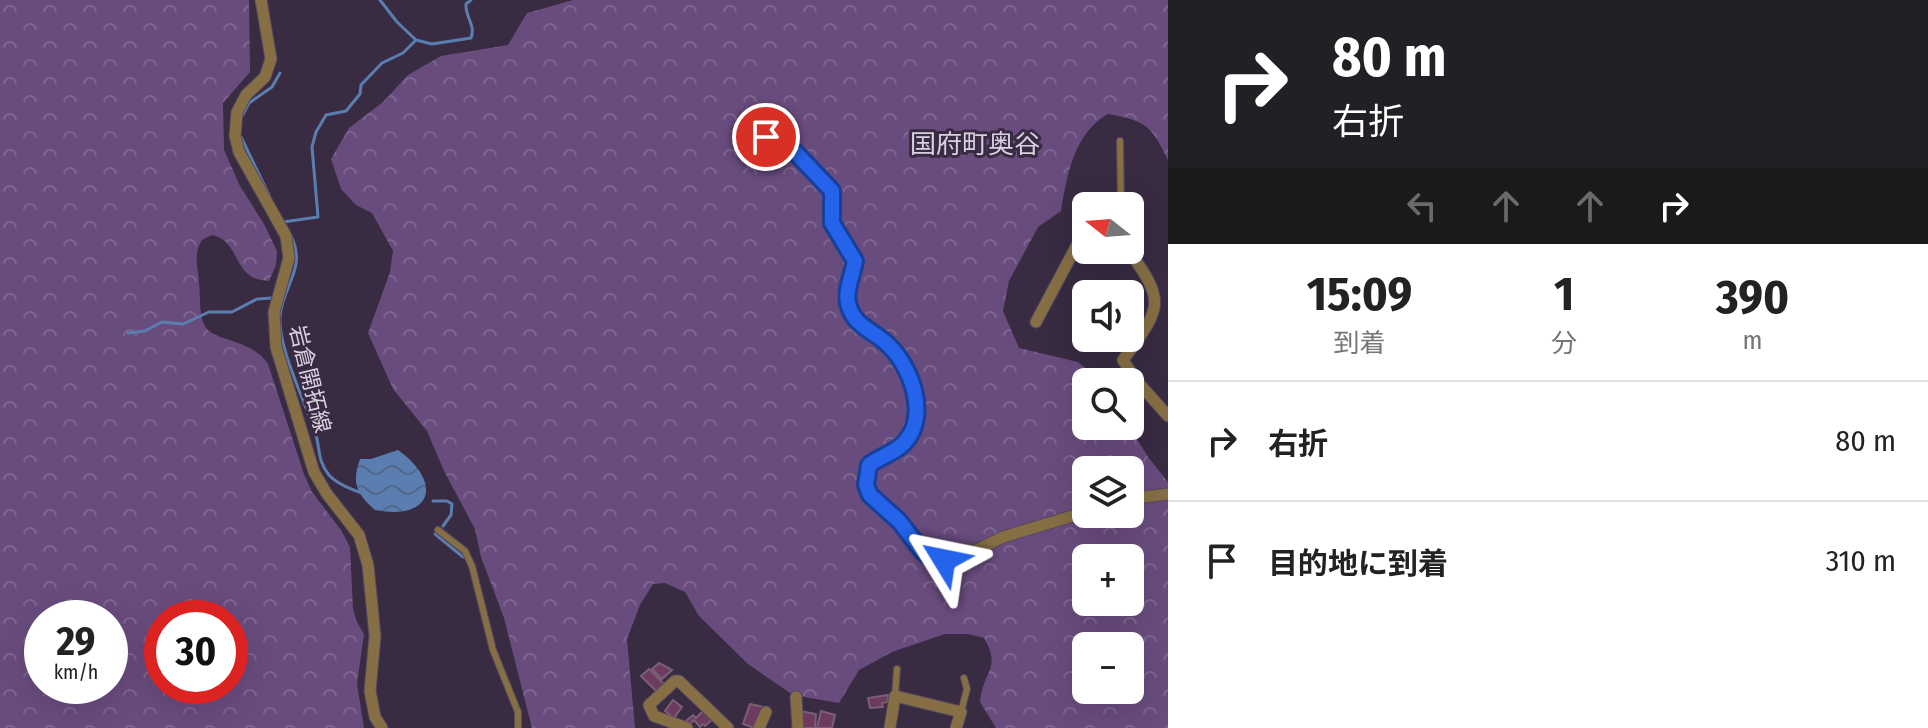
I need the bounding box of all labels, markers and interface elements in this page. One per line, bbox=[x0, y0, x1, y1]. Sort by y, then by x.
text: 80 m bbox=[1332, 24, 1447, 91]
icon: right bbox=[1200, 32, 1304, 136]
text: 右折 bbox=[1332, 100, 1404, 144]
pin bbox=[732, 103, 800, 171]
icon: arrive bbox=[744, 115, 788, 159]
district label: 国府町奥谷 bbox=[910, 129, 1040, 160]
icon: left bbox=[1400, 184, 1444, 228]
icon: ahead bbox=[1484, 184, 1528, 228]
icon: ahead bbox=[1568, 184, 1612, 228]
icon: right bbox=[1652, 184, 1696, 228]
north arrow bbox=[1072, 192, 1144, 264]
map controls bbox=[1072, 192, 1144, 704]
text: 15:09 bbox=[1307, 265, 1412, 323]
text: 1 bbox=[1554, 265, 1574, 323]
text: 390 bbox=[1716, 268, 1789, 326]
button: sound bbox=[1072, 280, 1144, 352]
street label: 岩倉開拓線 bbox=[284, 322, 336, 436]
text: m bbox=[1743, 325, 1763, 356]
text: 到着 bbox=[1334, 328, 1386, 359]
text: 分 bbox=[1551, 328, 1577, 359]
button: search bbox=[1072, 368, 1144, 440]
icon: right bbox=[1200, 419, 1244, 463]
text: 80 m bbox=[1835, 423, 1896, 459]
text: 右折 bbox=[1268, 426, 1328, 462]
button: layers bbox=[1072, 456, 1144, 528]
position arrow bbox=[902, 518, 986, 602]
icon: arrive bbox=[1200, 539, 1244, 583]
text: 310 m bbox=[1826, 543, 1896, 579]
button: + bbox=[1072, 544, 1144, 616]
text: 目的地に到着 bbox=[1268, 546, 1448, 582]
speed limit sign: 30 bbox=[144, 600, 248, 704]
text: 29 bbox=[56, 618, 95, 666]
button: − bbox=[1072, 632, 1144, 704]
text: km/h bbox=[54, 660, 98, 684]

